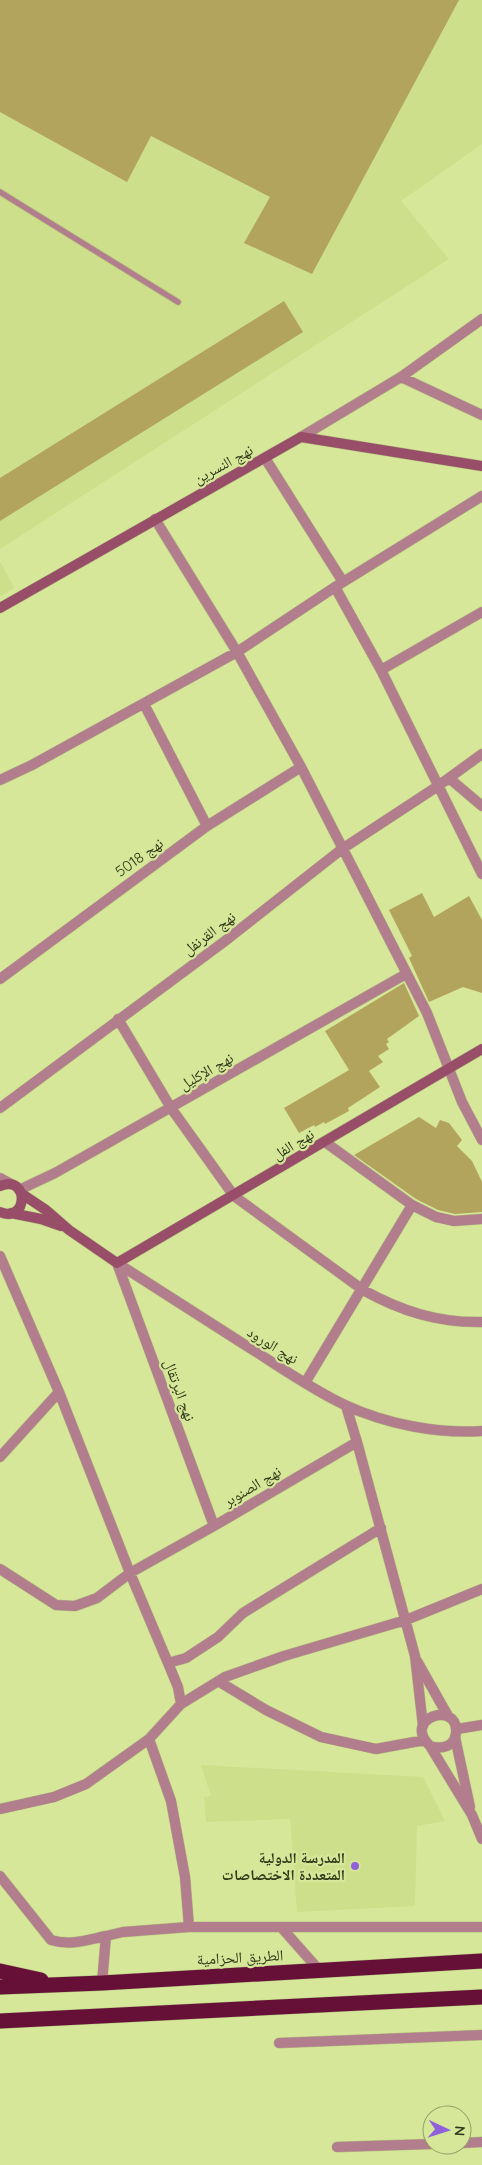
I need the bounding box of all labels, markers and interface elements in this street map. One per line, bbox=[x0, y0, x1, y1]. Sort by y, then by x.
street label: نهج النسرين bbox=[190, 440, 257, 489]
street label: نهج 5018 bbox=[111, 833, 167, 882]
street label: نهج القرنفل bbox=[179, 907, 240, 960]
street label: نهج الإكليل bbox=[176, 1048, 237, 1095]
street label: نهج الفل bbox=[269, 1124, 318, 1165]
street label: نهج الورود bbox=[243, 1322, 302, 1369]
street label: نهج البرتقال bbox=[159, 1356, 200, 1424]
street label: نهج الصنوبر bbox=[219, 1461, 285, 1512]
place label: المدرسة الدولية المتعددة الاختصاصات bbox=[222, 1848, 345, 1884]
marker: المدرسة الدولية المتعددة الاختصاصات bbox=[349, 1860, 361, 1872]
street label: الطريق الحزامية bbox=[196, 1945, 284, 1970]
north arrow bbox=[422, 2105, 472, 2155]
text: N bbox=[451, 2125, 469, 2137]

